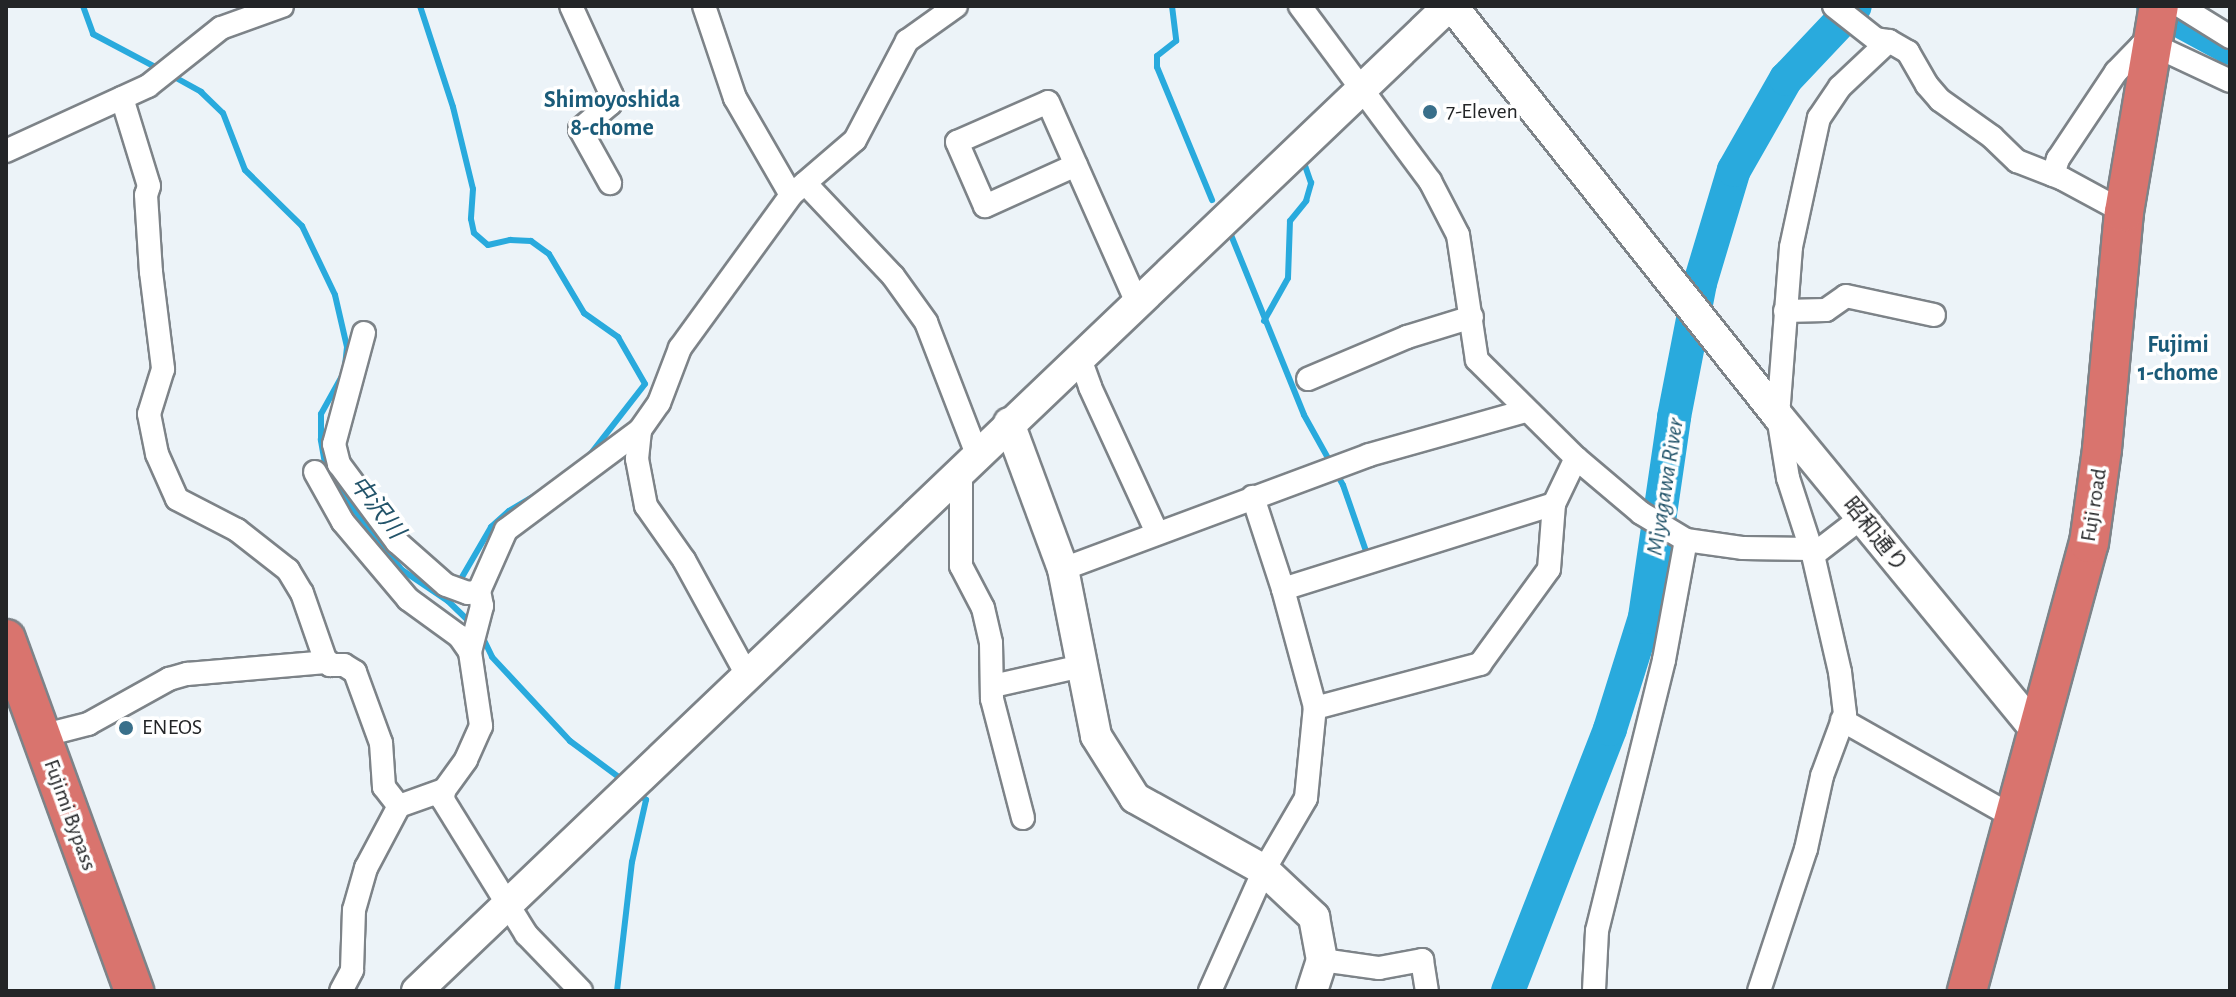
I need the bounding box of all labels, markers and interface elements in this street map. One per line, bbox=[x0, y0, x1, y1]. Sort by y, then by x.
district label: Shimoyoshida 8-chome bbox=[544, 87, 680, 143]
place label: 7-Eleven bbox=[1446, 99, 1518, 125]
marker: 7-Eleven bbox=[1421, 103, 1439, 121]
district label: Fujimi 1-chome bbox=[2138, 332, 2218, 388]
water label: Miyagawa River bbox=[1641, 416, 1691, 558]
street label: Fuji road bbox=[2075, 466, 2113, 544]
water label: 中沢川 bbox=[342, 471, 410, 545]
street label: 昭和通り bbox=[1837, 492, 1913, 578]
place label: ENEOS bbox=[142, 715, 202, 741]
marker: ENEOS bbox=[117, 719, 135, 737]
street label: Fujimi Bypass bbox=[38, 756, 102, 874]

